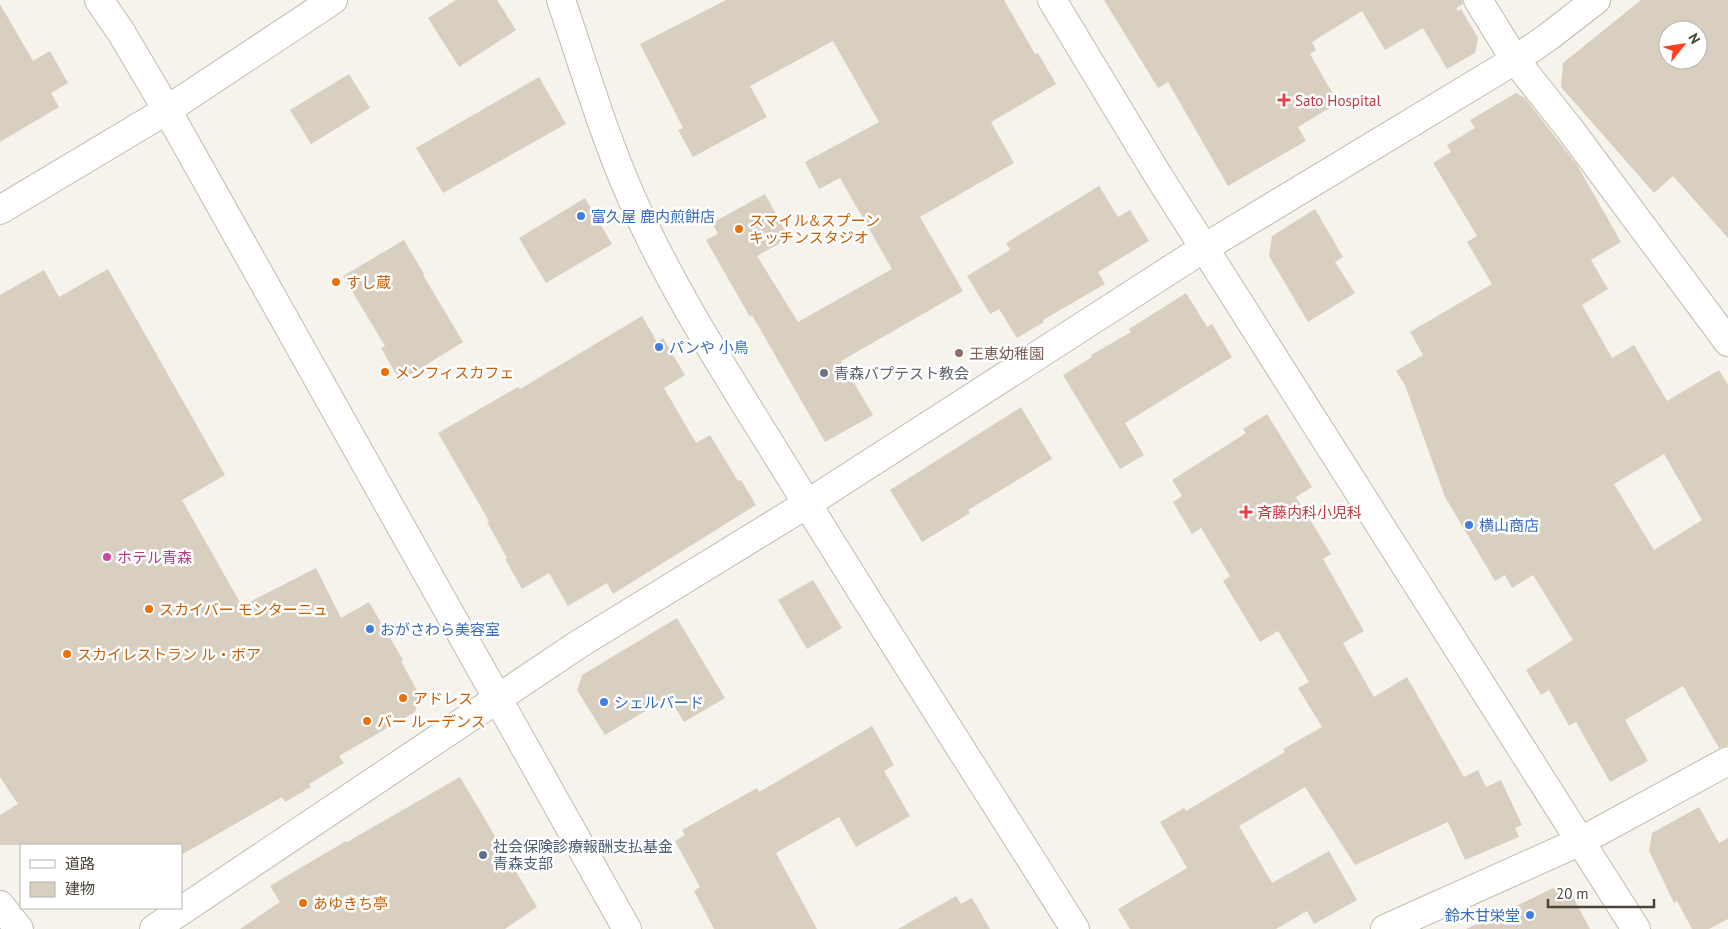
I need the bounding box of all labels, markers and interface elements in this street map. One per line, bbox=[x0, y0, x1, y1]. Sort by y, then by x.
north arrow bbox=[1658, 20, 1708, 70]
text: N bbox=[1684, 30, 1704, 47]
place label: Sato Hospital bbox=[1295, 91, 1381, 110]
marker: Sato Hospital bbox=[1277, 93, 1291, 107]
place label: 富久屋 鹿内煎餅店 bbox=[591, 207, 715, 226]
marker: 富久屋 鹿内煎餅店 bbox=[575, 210, 587, 222]
place label: スマイル&スプーン キッチンスタジオ bbox=[749, 211, 880, 247]
marker: スマイル&スプーン キッチンスタジオ bbox=[733, 223, 745, 235]
place label: すし蔵 bbox=[346, 273, 391, 292]
marker: すし蔵 bbox=[330, 276, 342, 288]
place label: パンや 小鳥 bbox=[669, 338, 749, 357]
marker: パンや 小鳥 bbox=[653, 341, 665, 353]
place label: 王恵幼稚園 bbox=[969, 344, 1044, 363]
marker: 王恵幼稚園 bbox=[953, 347, 965, 359]
place label: メンフィスカフェ bbox=[395, 363, 514, 382]
place label: 青森バプテスト教会 bbox=[834, 364, 969, 383]
marker: メンフィスカフェ bbox=[379, 366, 391, 378]
marker: 青森バプテスト教会 bbox=[818, 367, 830, 379]
place label: 斉藤内科小児科 bbox=[1257, 503, 1362, 522]
marker: 斉藤内科小児科 bbox=[1239, 505, 1253, 519]
place label: 横山商店 bbox=[1479, 516, 1539, 535]
marker: 横山商店 bbox=[1463, 519, 1475, 531]
place label: ホテル青森 bbox=[117, 548, 192, 567]
marker: ホテル青森 bbox=[101, 551, 113, 563]
place label: スカイバー モンターニュ bbox=[159, 600, 328, 619]
marker: スカイバー モンターニュ bbox=[143, 603, 155, 615]
place label: おがさわら美容室 bbox=[380, 620, 500, 639]
marker: おがさわら美容室 bbox=[364, 623, 376, 635]
place label: スカイレストラン ル・ボア bbox=[77, 645, 261, 664]
marker: スカイレストラン ル・ボア bbox=[61, 648, 73, 660]
place label: アドレス bbox=[413, 689, 473, 708]
marker: アドレス bbox=[397, 692, 409, 704]
place label: シェルバード bbox=[614, 693, 704, 712]
marker: シェルバード bbox=[598, 696, 610, 708]
place label: バー ルーデンス bbox=[377, 712, 486, 731]
marker: バー ルーデンス bbox=[361, 715, 373, 727]
place label: 社会保険診療報酬支払基金 青森支部 bbox=[493, 837, 673, 873]
legend bbox=[20, 844, 182, 909]
marker: 社会保険診療報酬支払基金 青森支部 bbox=[477, 849, 489, 861]
text: 道路 bbox=[65, 854, 95, 873]
scale bar bbox=[1548, 876, 1654, 908]
text: 建物 bbox=[65, 879, 95, 898]
text: 20 m bbox=[1556, 884, 1589, 903]
place label: あゆきち亭 bbox=[313, 894, 388, 913]
marker: あゆきち亭 bbox=[297, 897, 309, 909]
place label: 鈴木甘栄堂 bbox=[1445, 906, 1520, 925]
marker: 鈴木甘栄堂 bbox=[1524, 909, 1536, 921]

